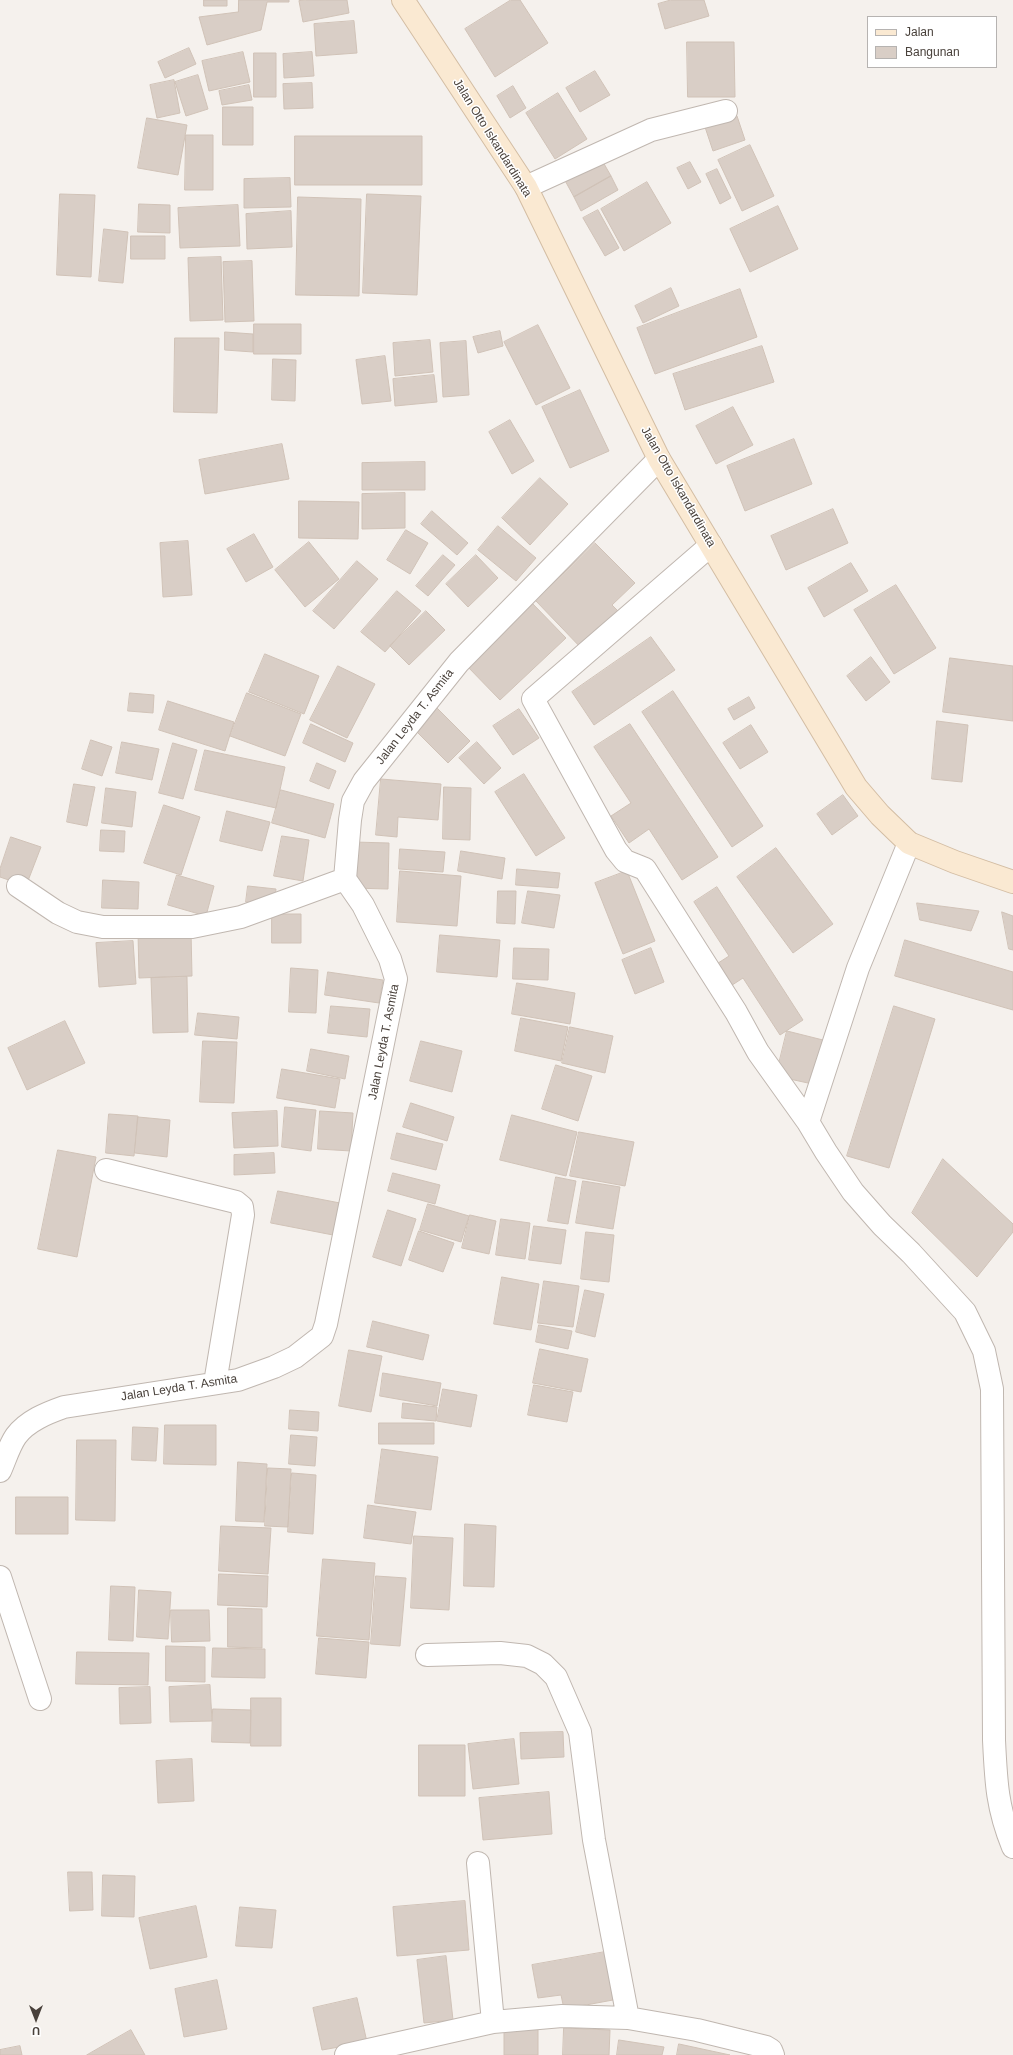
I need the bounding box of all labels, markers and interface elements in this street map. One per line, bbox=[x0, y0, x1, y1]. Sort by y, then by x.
legend bbox=[867, 16, 997, 68]
text: Jalan bbox=[905, 25, 934, 39]
text: Bangunan bbox=[905, 45, 960, 59]
street label: Jalan Otto Iskandardinata bbox=[450, 76, 534, 200]
street label: Jalan Otto Iskandardinata bbox=[638, 424, 718, 550]
street label: Jalan Leyda T. Asmita bbox=[373, 666, 457, 768]
street label: Jalan Leyda T. Asmita bbox=[366, 983, 402, 1101]
street label: Jalan Leyda T. Asmita bbox=[120, 1372, 238, 1404]
north arrow bbox=[16, 1999, 56, 2039]
text: U bbox=[32, 2025, 40, 2037]

